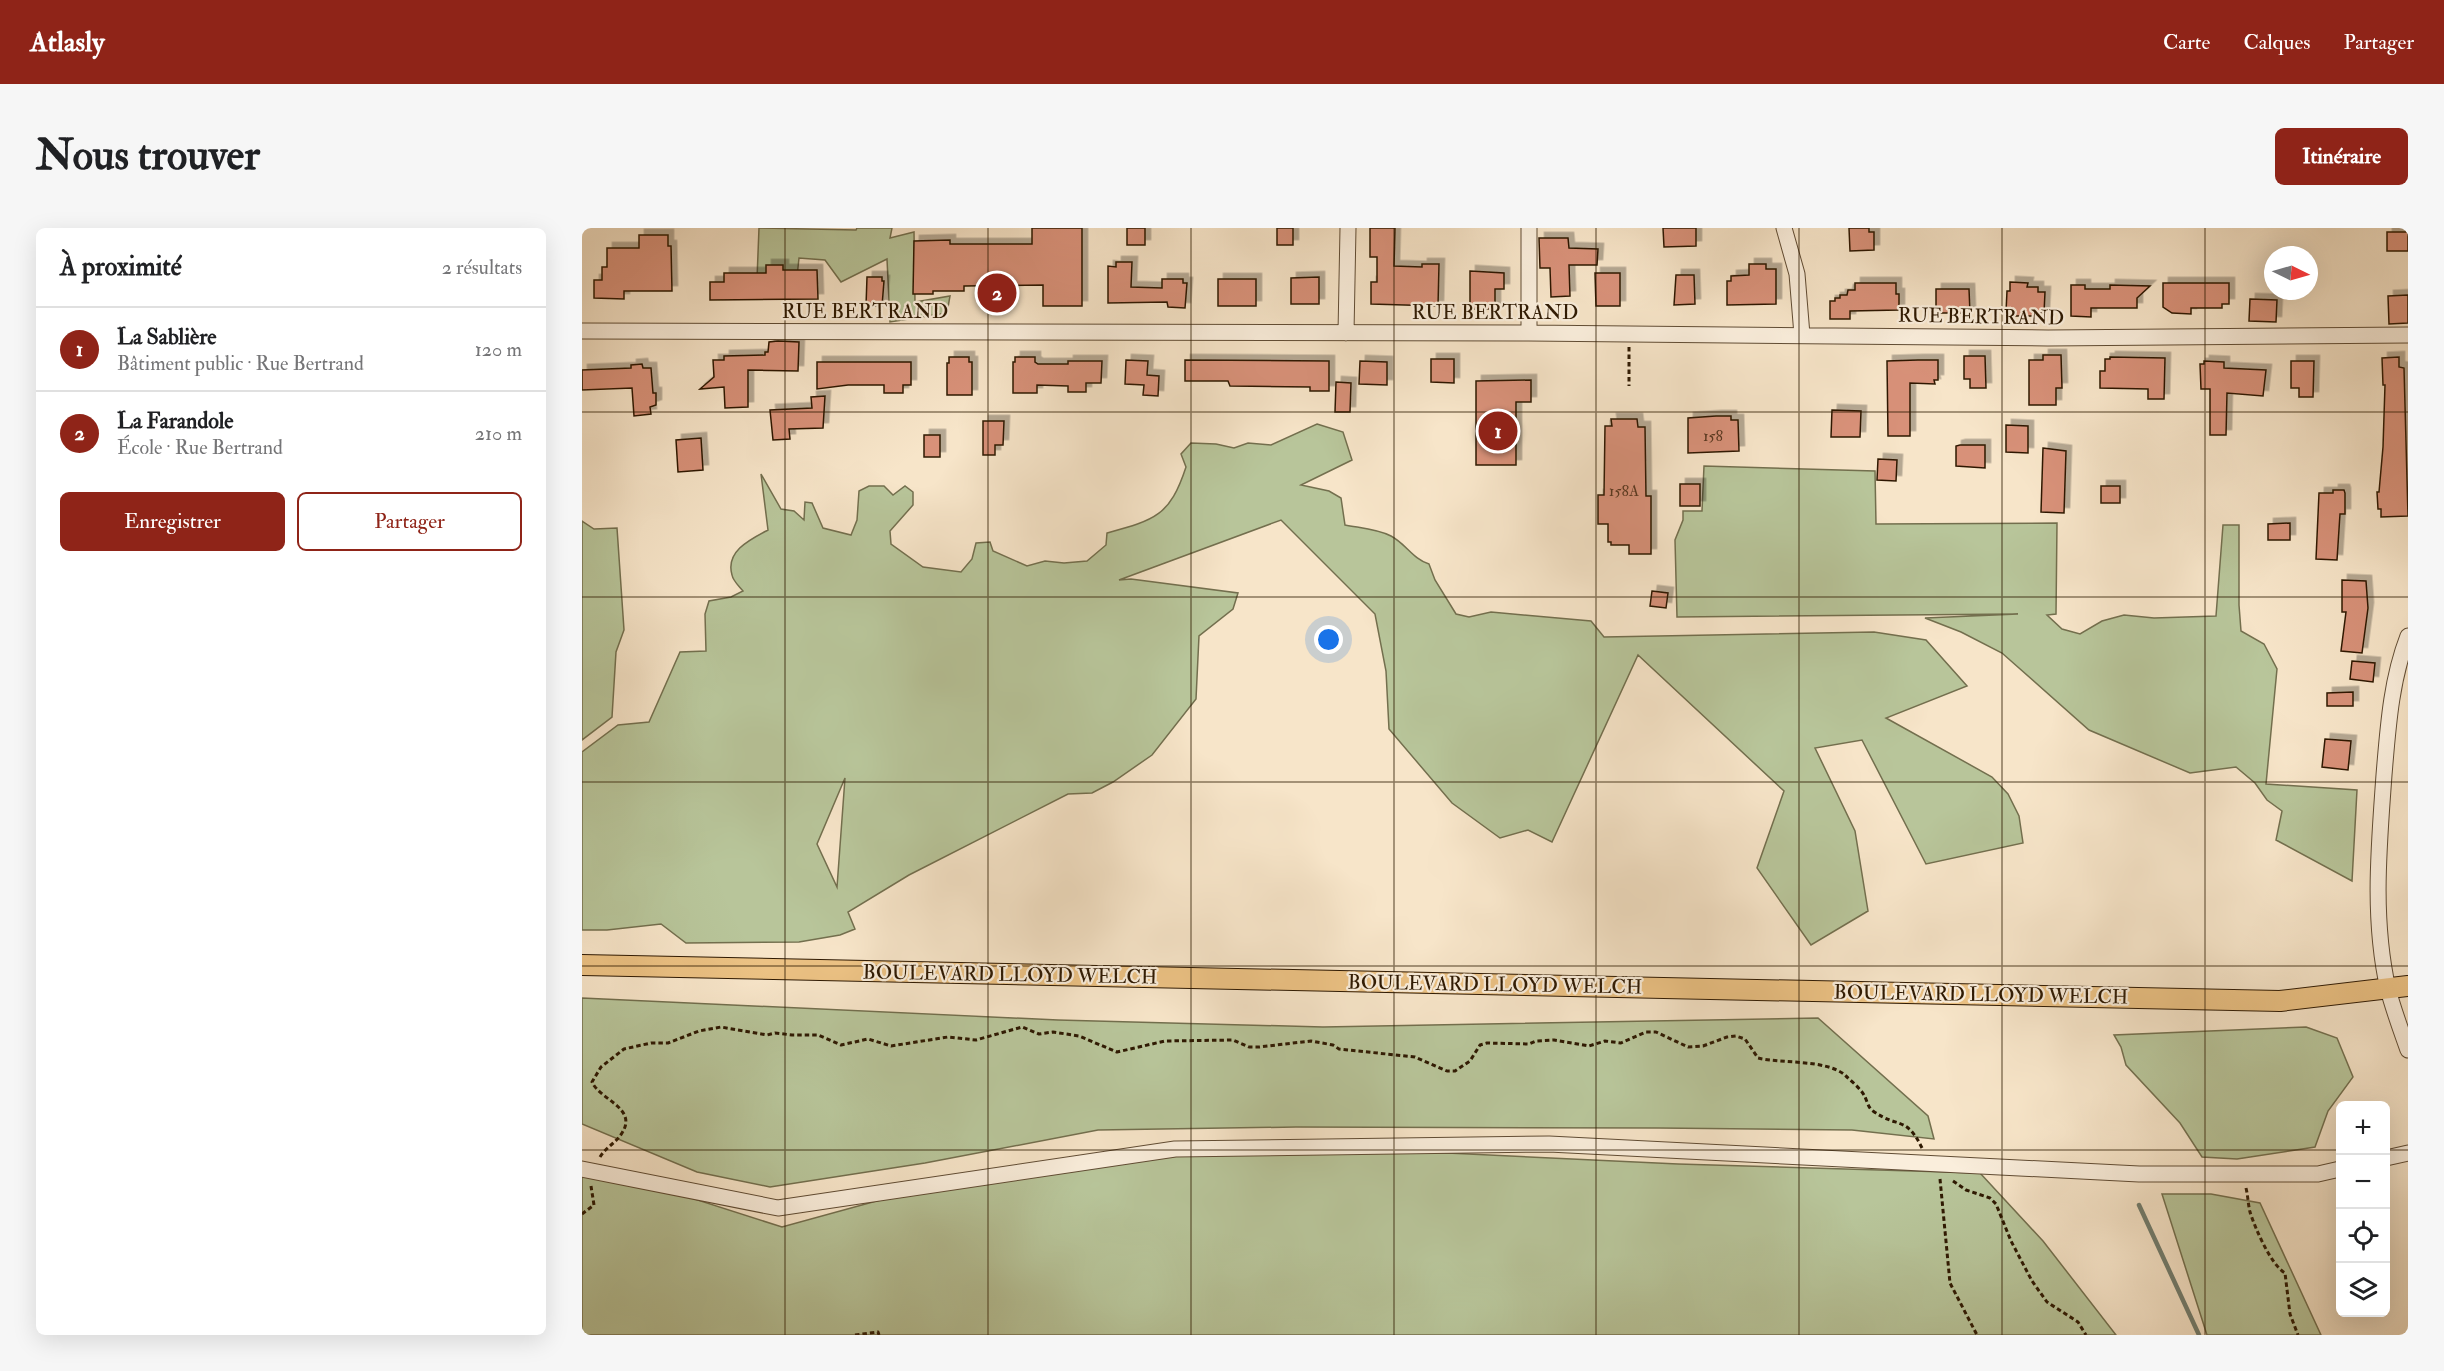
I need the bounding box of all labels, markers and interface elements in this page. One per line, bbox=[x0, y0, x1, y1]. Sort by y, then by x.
text: Atlasly bbox=[30, 25, 104, 60]
text: Carte bbox=[2163, 29, 2210, 56]
text: Calques bbox=[2243, 29, 2310, 56]
text: Partager bbox=[2343, 29, 2414, 56]
button: Itinéraire bbox=[2275, 128, 2408, 185]
text: Nous trouver bbox=[36, 130, 260, 182]
north arrow bbox=[2264, 246, 2318, 300]
text: À proximité bbox=[60, 251, 182, 283]
text: 2 résultats bbox=[442, 255, 522, 280]
pin: 2 bbox=[978, 270, 1016, 316]
street label: RUE BERTRAND bbox=[782, 299, 948, 324]
street label: RUE BERTRAND bbox=[1412, 300, 1578, 325]
street label: RUE BERTRAND bbox=[1898, 303, 2064, 330]
text: La Sablière bbox=[117, 323, 216, 351]
text: 1 bbox=[76, 337, 83, 362]
text: 120 m bbox=[475, 337, 522, 362]
text: Bâtiment public · Rue Bertrand bbox=[117, 351, 364, 376]
text: La Farandole bbox=[117, 407, 233, 435]
pin: 1 bbox=[1478, 408, 1518, 454]
text: 2 bbox=[74, 421, 85, 446]
text: 210 m bbox=[475, 421, 522, 446]
house number: 158 bbox=[1703, 426, 1724, 446]
text: École · Rue Bertrand bbox=[117, 435, 283, 460]
house number: 158A bbox=[1609, 481, 1639, 501]
button: Enregistrer bbox=[60, 492, 285, 551]
button: Partager bbox=[297, 492, 522, 551]
your location bbox=[1314, 625, 1343, 654]
street label: BOULEVARD LLOYD WELCH bbox=[862, 959, 1158, 990]
street label: BOULEVARD LLOYD WELCH bbox=[1347, 969, 1643, 1000]
street label: BOULEVARD LLOYD WELCH bbox=[1833, 979, 2129, 1010]
map controls bbox=[2336, 1101, 2390, 1317]
button: + bbox=[2336, 1101, 2390, 1155]
button: − bbox=[2336, 1155, 2390, 1209]
button: locate bbox=[2336, 1209, 2390, 1263]
button: layers bbox=[2336, 1263, 2390, 1317]

